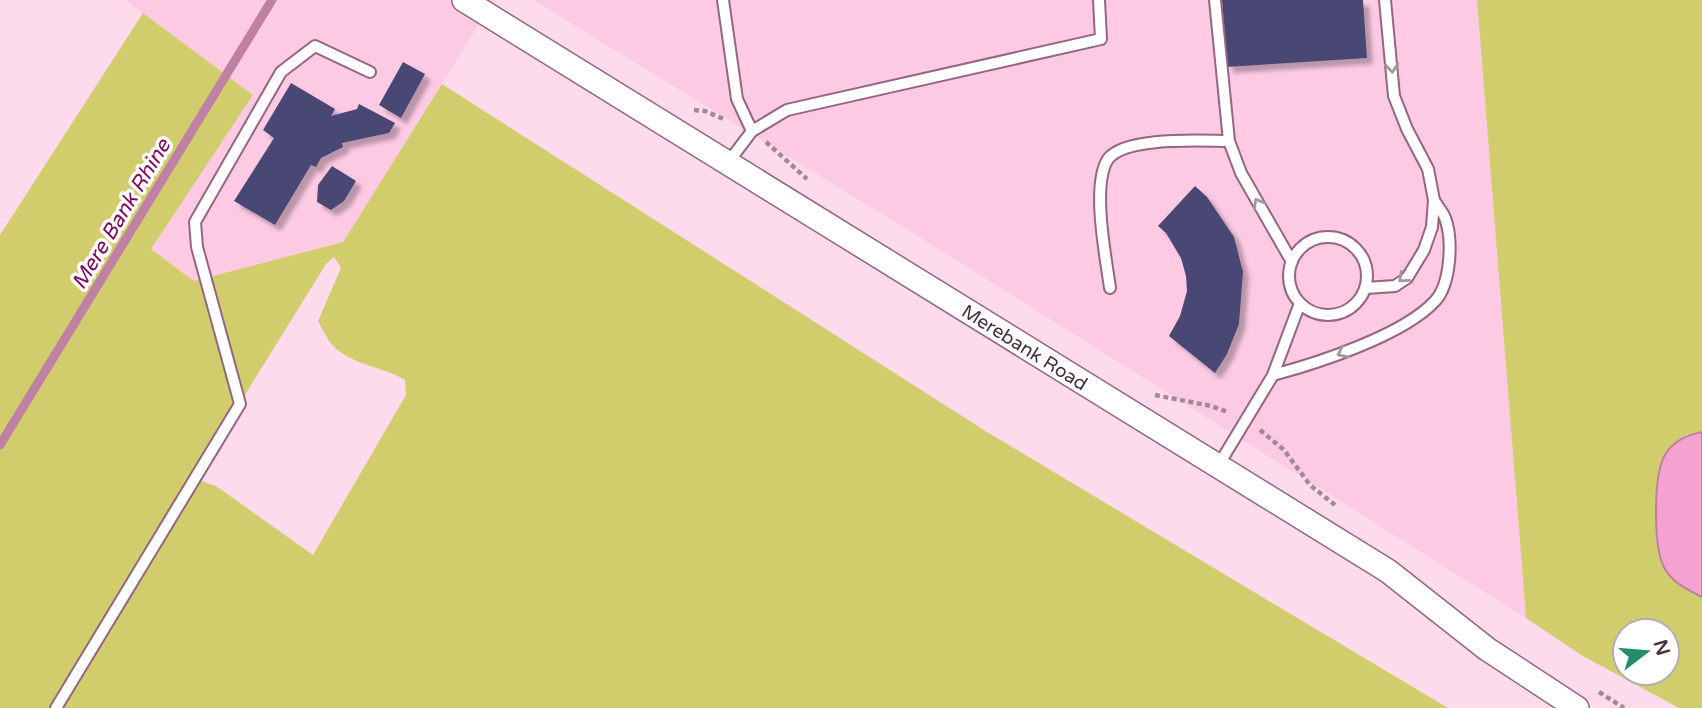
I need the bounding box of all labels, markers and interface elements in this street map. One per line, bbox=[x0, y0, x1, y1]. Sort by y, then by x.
one-way arrow bbox=[1384, 63, 1399, 74]
water label: Mere Bank Rhine bbox=[67, 134, 177, 294]
one-way arrow bbox=[1253, 198, 1266, 210]
one-way arrow bbox=[1398, 270, 1411, 282]
street label: Merebank Road bbox=[958, 300, 1091, 395]
one-way arrow bbox=[1337, 345, 1349, 359]
north arrow bbox=[1611, 617, 1681, 687]
text: N bbox=[1649, 637, 1674, 658]

